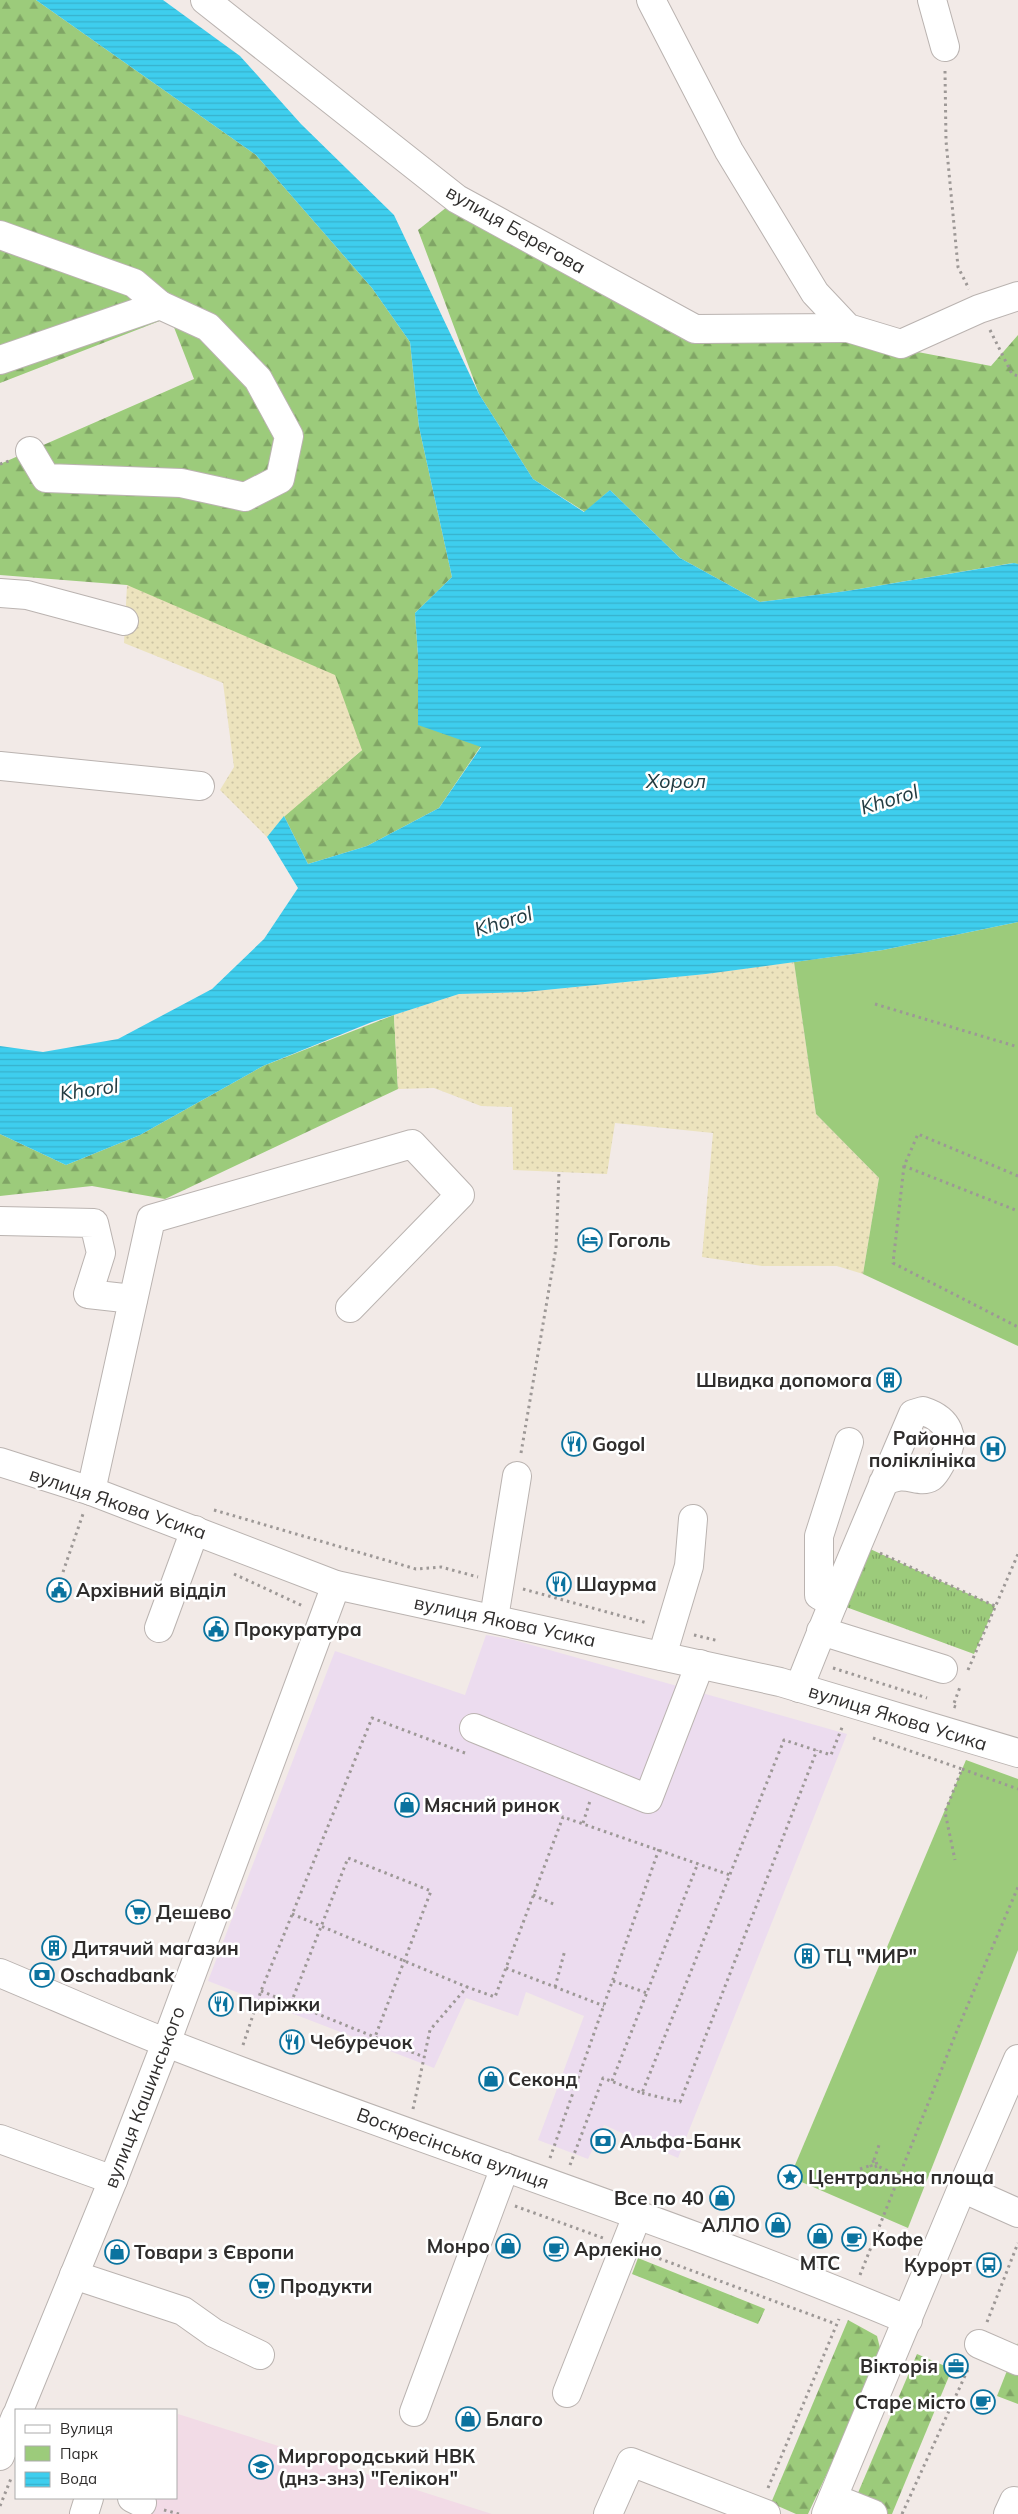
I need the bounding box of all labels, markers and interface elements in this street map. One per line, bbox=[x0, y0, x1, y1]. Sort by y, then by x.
street label: вулиця Берегова bbox=[442, 179, 590, 279]
water label: Хорол bbox=[645, 768, 706, 793]
water label: Khorol bbox=[857, 778, 921, 820]
water label: Khorol bbox=[471, 900, 535, 942]
water label: Khorol bbox=[58, 1072, 120, 1105]
hotel icon: Гоголь bbox=[577, 1227, 603, 1253]
place label: Гоголь bbox=[608, 1228, 671, 1252]
building icon: Швидка допомога bbox=[876, 1367, 902, 1393]
place label: Швидка допомога bbox=[696, 1368, 872, 1392]
place label: Районна поліклініка bbox=[869, 1426, 976, 1472]
restaurant icon: Gogol bbox=[561, 1431, 587, 1457]
place label: Gogol bbox=[592, 1432, 645, 1456]
hospital icon: Районна поліклініка bbox=[980, 1436, 1006, 1462]
street label: вулиця Якова Усика bbox=[26, 1461, 210, 1545]
restaurant icon: Шаурма bbox=[546, 1571, 572, 1597]
place label: Шаурма bbox=[576, 1572, 657, 1596]
public building icon: Архівний відділ bbox=[46, 1577, 72, 1603]
place label: Архівний відділ bbox=[76, 1578, 226, 1602]
street label: вулиця Якова Усика bbox=[412, 1590, 598, 1652]
public building icon: Прокуратура bbox=[203, 1616, 229, 1642]
place label: Прокуратура bbox=[234, 1617, 362, 1641]
street label: вулиця Якова Усика bbox=[806, 1678, 990, 1756]
shop icon: Мясний ринок bbox=[394, 1792, 420, 1818]
place label: Мясний ринок bbox=[424, 1793, 560, 1817]
supermarket icon: Дешево bbox=[125, 1899, 151, 1925]
place label: Дешево bbox=[156, 1900, 232, 1924]
building icon: Дитячий магазин bbox=[41, 1935, 67, 1961]
place label: Дитячий магазин bbox=[72, 1936, 239, 1960]
building icon: ТЦ "МИР" bbox=[794, 1943, 820, 1969]
place label: ТЦ "МИР" bbox=[824, 1944, 917, 1968]
bank icon: Oschadbank bbox=[29, 1962, 55, 1988]
place label: Oschadbank bbox=[60, 1963, 175, 1987]
restaurant icon: Пиріжки bbox=[208, 1991, 234, 2017]
place label: Пиріжки bbox=[238, 1992, 320, 2016]
street label: вулиця Кашинського bbox=[98, 2003, 190, 2191]
restaurant icon: Чебуречок bbox=[279, 2029, 305, 2055]
place label: Чебуречок bbox=[310, 2030, 413, 2054]
shop icon: Секонд bbox=[478, 2066, 504, 2092]
place label: Секонд bbox=[508, 2067, 578, 2091]
street label: Воскресінська вулиця bbox=[353, 2102, 553, 2194]
bank icon: Альфа-Банк bbox=[590, 2128, 616, 2154]
place label: Альфа-Банк bbox=[620, 2129, 741, 2153]
place icon: Центральна площа bbox=[777, 2164, 803, 2190]
place label: Центральна площа bbox=[808, 2165, 994, 2189]
shop icon: Все по 40 bbox=[709, 2185, 735, 2211]
place label: Все по 40 bbox=[614, 2186, 704, 2210]
shop icon: АЛЛО bbox=[765, 2212, 791, 2238]
place label: АЛЛО bbox=[701, 2213, 760, 2237]
shop icon: МТС bbox=[807, 2223, 833, 2249]
cafe icon: Кофе bbox=[841, 2226, 867, 2252]
place label: Кофе bbox=[872, 2227, 924, 2251]
shop icon: Монро bbox=[495, 2233, 521, 2259]
place label: Монро bbox=[427, 2234, 490, 2258]
cafe icon: Арлекіно bbox=[543, 2236, 569, 2262]
place label: Арлекіно bbox=[574, 2237, 662, 2261]
shop icon: Товари з Європи bbox=[104, 2239, 130, 2265]
place label: Товари з Європи bbox=[134, 2240, 294, 2264]
place label: МТС bbox=[800, 2251, 840, 2275]
bus stop icon: Курорт bbox=[976, 2252, 1002, 2278]
place label: Курорт bbox=[904, 2253, 973, 2277]
supermarket icon: Продукти bbox=[249, 2273, 275, 2299]
place label: Продукти bbox=[280, 2274, 373, 2298]
office icon: Вікторія bbox=[943, 2353, 969, 2379]
place label: Вікторія bbox=[860, 2354, 938, 2378]
cafe icon: Старе місто bbox=[970, 2389, 996, 2415]
place label: Старе місто bbox=[855, 2390, 966, 2414]
shop icon: Благо bbox=[455, 2406, 481, 2432]
place label: Благо bbox=[486, 2407, 543, 2431]
legend bbox=[15, 2409, 178, 2499]
text: Вулиця bbox=[60, 2419, 113, 2438]
text: Парк bbox=[60, 2444, 99, 2463]
place label: Миргородський НВК (днз-знз) "Гелікон" bbox=[278, 2444, 476, 2490]
school or university icon: Миргородський НВК (днз-знз) "Гелікон" bbox=[248, 2454, 274, 2480]
text: Вода bbox=[60, 2469, 97, 2488]

